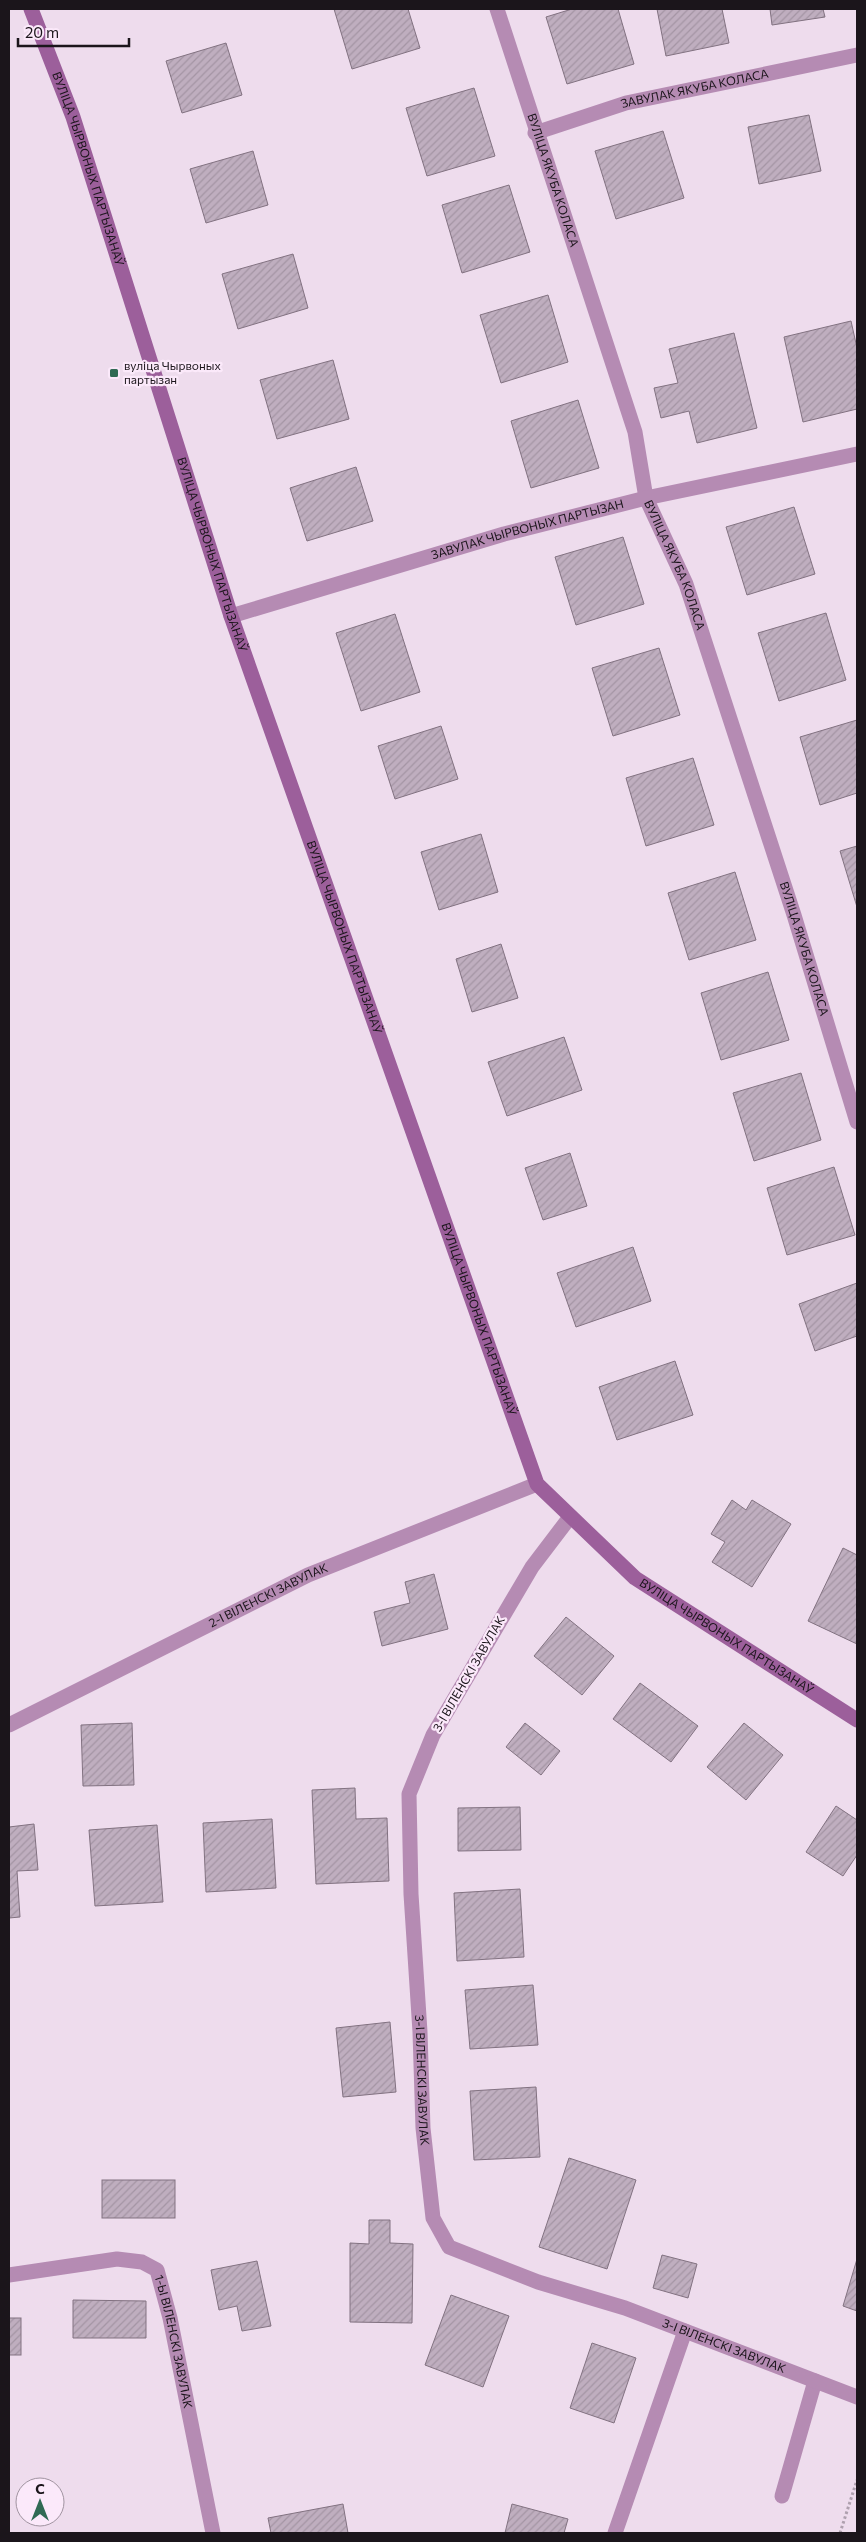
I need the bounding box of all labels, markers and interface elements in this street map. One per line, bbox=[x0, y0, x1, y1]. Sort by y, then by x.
scale bar bbox=[18, 15, 129, 47]
text: 20 m bbox=[25, 23, 59, 41]
street label: ЗАВУЛАК ЯКУБА КОЛАСА bbox=[619, 66, 770, 110]
street label: ВУЛІЦА ЧЫРВОНЫХ ПАРТЫЗАНАЎ bbox=[50, 70, 128, 268]
street label: ВУЛІЦА ЯКУБА КОЛАСА bbox=[525, 111, 582, 248]
place label: вуліца Чырвоных партызан bbox=[124, 358, 222, 386]
marker: вуліца Чырвоных партызан bbox=[108, 367, 120, 379]
street label: ВУЛІЦА ЧЫРВОНЫХ ПАРТЫЗАНАЎ bbox=[175, 455, 251, 653]
street label: ЗАВУЛАК ЧЫРВОНЫХ ПАРТЫЗАН bbox=[429, 496, 625, 561]
street label: ВУЛІЦА ЯКУБА КОЛАСА bbox=[642, 498, 709, 632]
street label: ВУЛІЦА ЧЫРВОНЫХ ПАРТЫЗАНАЎ bbox=[305, 839, 386, 1035]
street label: ВУЛІЦА ЯКУБА КОЛАСА bbox=[778, 879, 832, 1017]
street label: ВУЛІЦА ЧЫРВОНЫХ ПАРТЫЗАНАЎ bbox=[439, 1220, 520, 1417]
street label: 2-І ВІЛЕНСКІ ЗАВУЛАК bbox=[206, 1560, 330, 1630]
street label: ВУЛІЦА ЧЫРВОНЫХ ПАРТЫЗАНАЎ bbox=[637, 1575, 817, 1696]
street label: 3-І ВІЛЕНСКІ ЗАВУЛАК bbox=[429, 1613, 507, 1734]
street label: 3-І ВІЛЕНСКІ ЗАВУЛАК bbox=[413, 2014, 433, 2146]
street label: 1-Ы ВІЛЕНСКІ ЗАВУЛАК bbox=[153, 2273, 196, 2410]
street label: 3-І ВІЛЕНСКІ ЗАВУЛАК bbox=[661, 2315, 788, 2375]
north arrow bbox=[15, 2477, 65, 2527]
text: С bbox=[35, 2480, 45, 2497]

